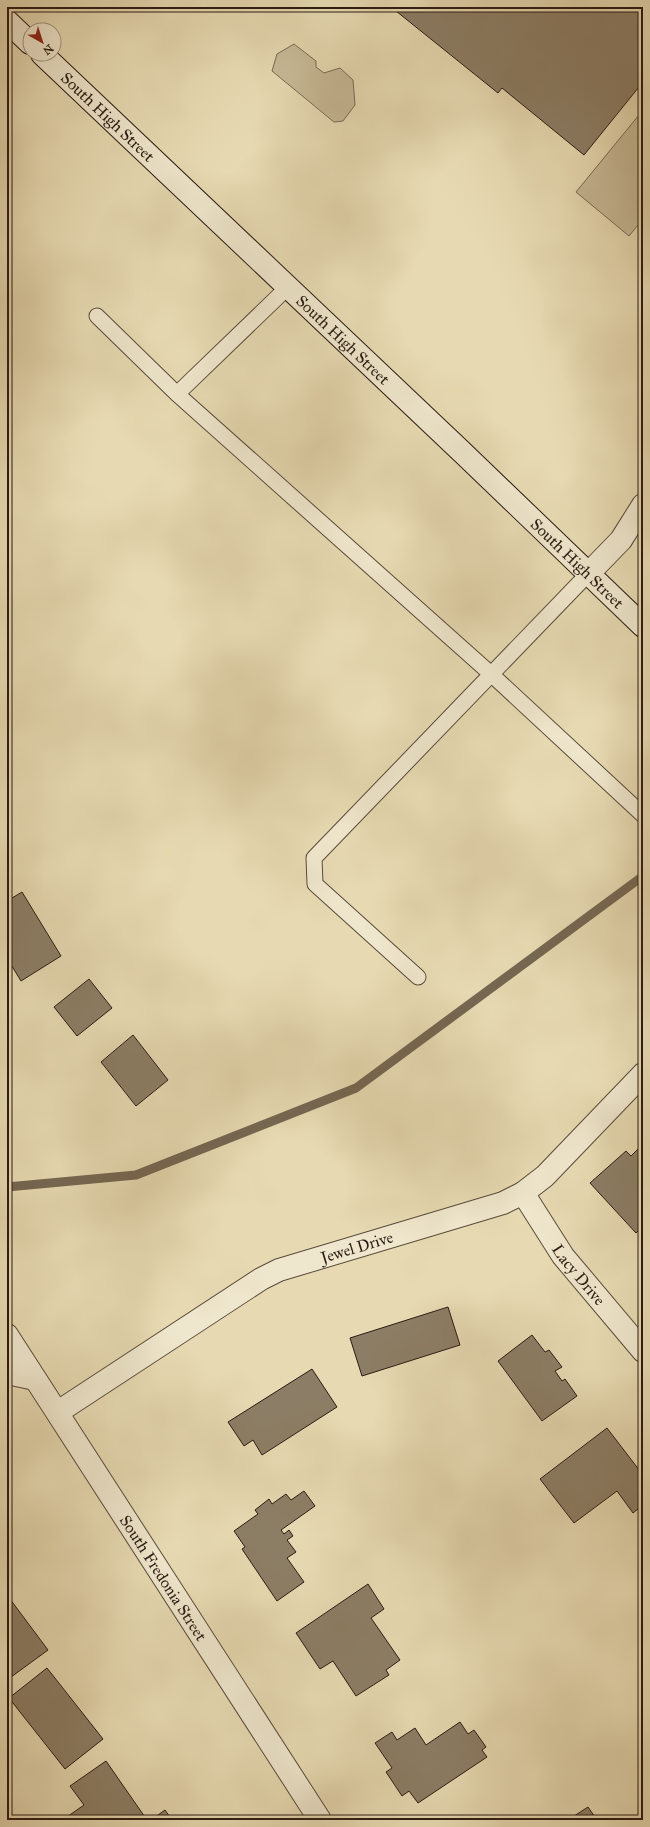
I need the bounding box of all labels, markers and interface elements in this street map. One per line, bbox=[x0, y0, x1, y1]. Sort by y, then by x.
north arrow bbox=[22, 22, 62, 62]
text: N bbox=[40, 41, 56, 58]
street label: South High Street bbox=[57, 68, 159, 166]
street label: South High Street bbox=[292, 291, 394, 389]
street label: South High Street bbox=[527, 514, 628, 613]
street label: Jewel Drive bbox=[317, 1227, 396, 1269]
street label: Lacy Drive bbox=[548, 1241, 609, 1309]
street label: South Fredonia Street bbox=[116, 1512, 211, 1645]

